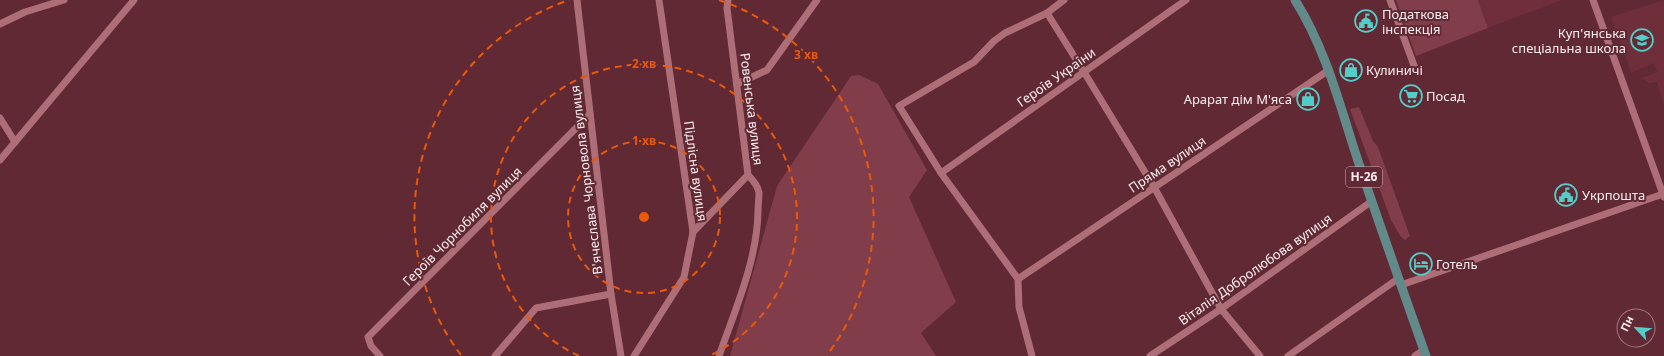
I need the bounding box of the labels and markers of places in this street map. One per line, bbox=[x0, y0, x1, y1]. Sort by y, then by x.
place label: Податкова інспекція bbox=[1382, 5, 1449, 38]
public building icon: Податкова інспекція bbox=[1353, 8, 1379, 34]
place label: Куп'янська спеціальна школа bbox=[1512, 24, 1626, 57]
school or university icon: Куп'янська спеціальна школа bbox=[1629, 27, 1655, 53]
shop icon: Кулиничі bbox=[1338, 57, 1364, 83]
place label: Кулиничі bbox=[1366, 61, 1423, 79]
supermarket icon: Посад bbox=[1398, 83, 1424, 109]
shop icon: Арарат дім М'яса bbox=[1295, 86, 1321, 112]
place label: Посад bbox=[1426, 87, 1465, 105]
place label: Арарат дім М'яса bbox=[1184, 90, 1292, 108]
public building icon: Укрпошта bbox=[1553, 182, 1579, 208]
place label: Укрпошта bbox=[1582, 186, 1645, 204]
centre of rings bbox=[637, 210, 651, 224]
hotel icon: Готель bbox=[1408, 251, 1434, 277]
place label: Готель bbox=[1436, 255, 1477, 273]

